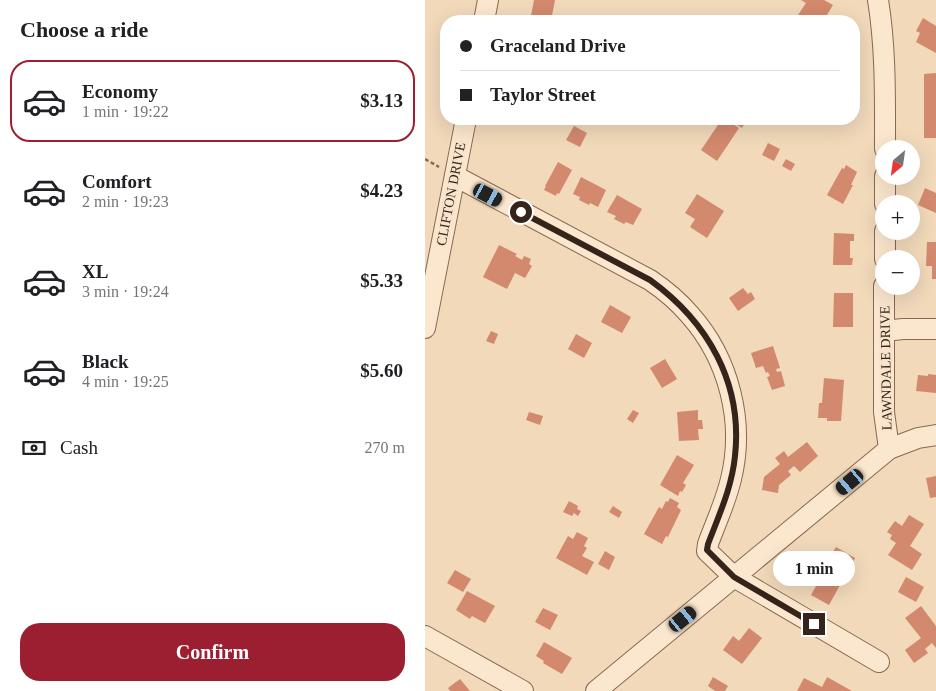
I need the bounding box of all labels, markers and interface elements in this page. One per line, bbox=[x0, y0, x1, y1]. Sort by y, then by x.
text: Choose a ride bbox=[20, 17, 148, 42]
text: Graceland Drive bbox=[490, 35, 626, 56]
icon: car bbox=[22, 79, 67, 124]
text: Economy bbox=[82, 81, 158, 102]
text: Taylor Street bbox=[490, 84, 596, 105]
text: $3.13 bbox=[360, 90, 403, 111]
text: 1 min · 19:22 bbox=[82, 103, 169, 120]
north arrow bbox=[875, 140, 920, 185]
map controls bbox=[875, 140, 920, 295]
street label: CLIFTON DRIVE bbox=[434, 141, 468, 247]
icon: car bbox=[22, 169, 67, 214]
text: Comfort bbox=[82, 171, 152, 192]
text: $4.23 bbox=[360, 180, 403, 201]
car bbox=[471, 181, 504, 209]
text: 2 min · 19:23 bbox=[82, 193, 169, 210]
button: + bbox=[875, 195, 920, 240]
route start bbox=[510, 201, 532, 223]
button: − bbox=[875, 250, 920, 295]
icon: car bbox=[22, 259, 67, 304]
text: XL bbox=[82, 261, 108, 282]
text: $5.33 bbox=[360, 270, 403, 291]
text: 3 min · 19:24 bbox=[82, 283, 169, 300]
street label: LAWNDALE DRIVE bbox=[877, 306, 895, 430]
icon: car bbox=[22, 349, 67, 394]
text: Black bbox=[82, 351, 128, 372]
text: $5.60 bbox=[360, 360, 403, 381]
text: 4 min · 19:25 bbox=[82, 373, 169, 390]
icon: cash bbox=[20, 434, 48, 462]
text: Cash bbox=[60, 437, 98, 458]
text: 270 m bbox=[365, 439, 405, 456]
car bbox=[833, 467, 866, 497]
callout: 1 min bbox=[773, 552, 855, 586]
text: 1 min bbox=[795, 560, 833, 577]
car bbox=[666, 604, 699, 634]
route end bbox=[803, 613, 825, 635]
button: Confirm bbox=[20, 623, 405, 681]

